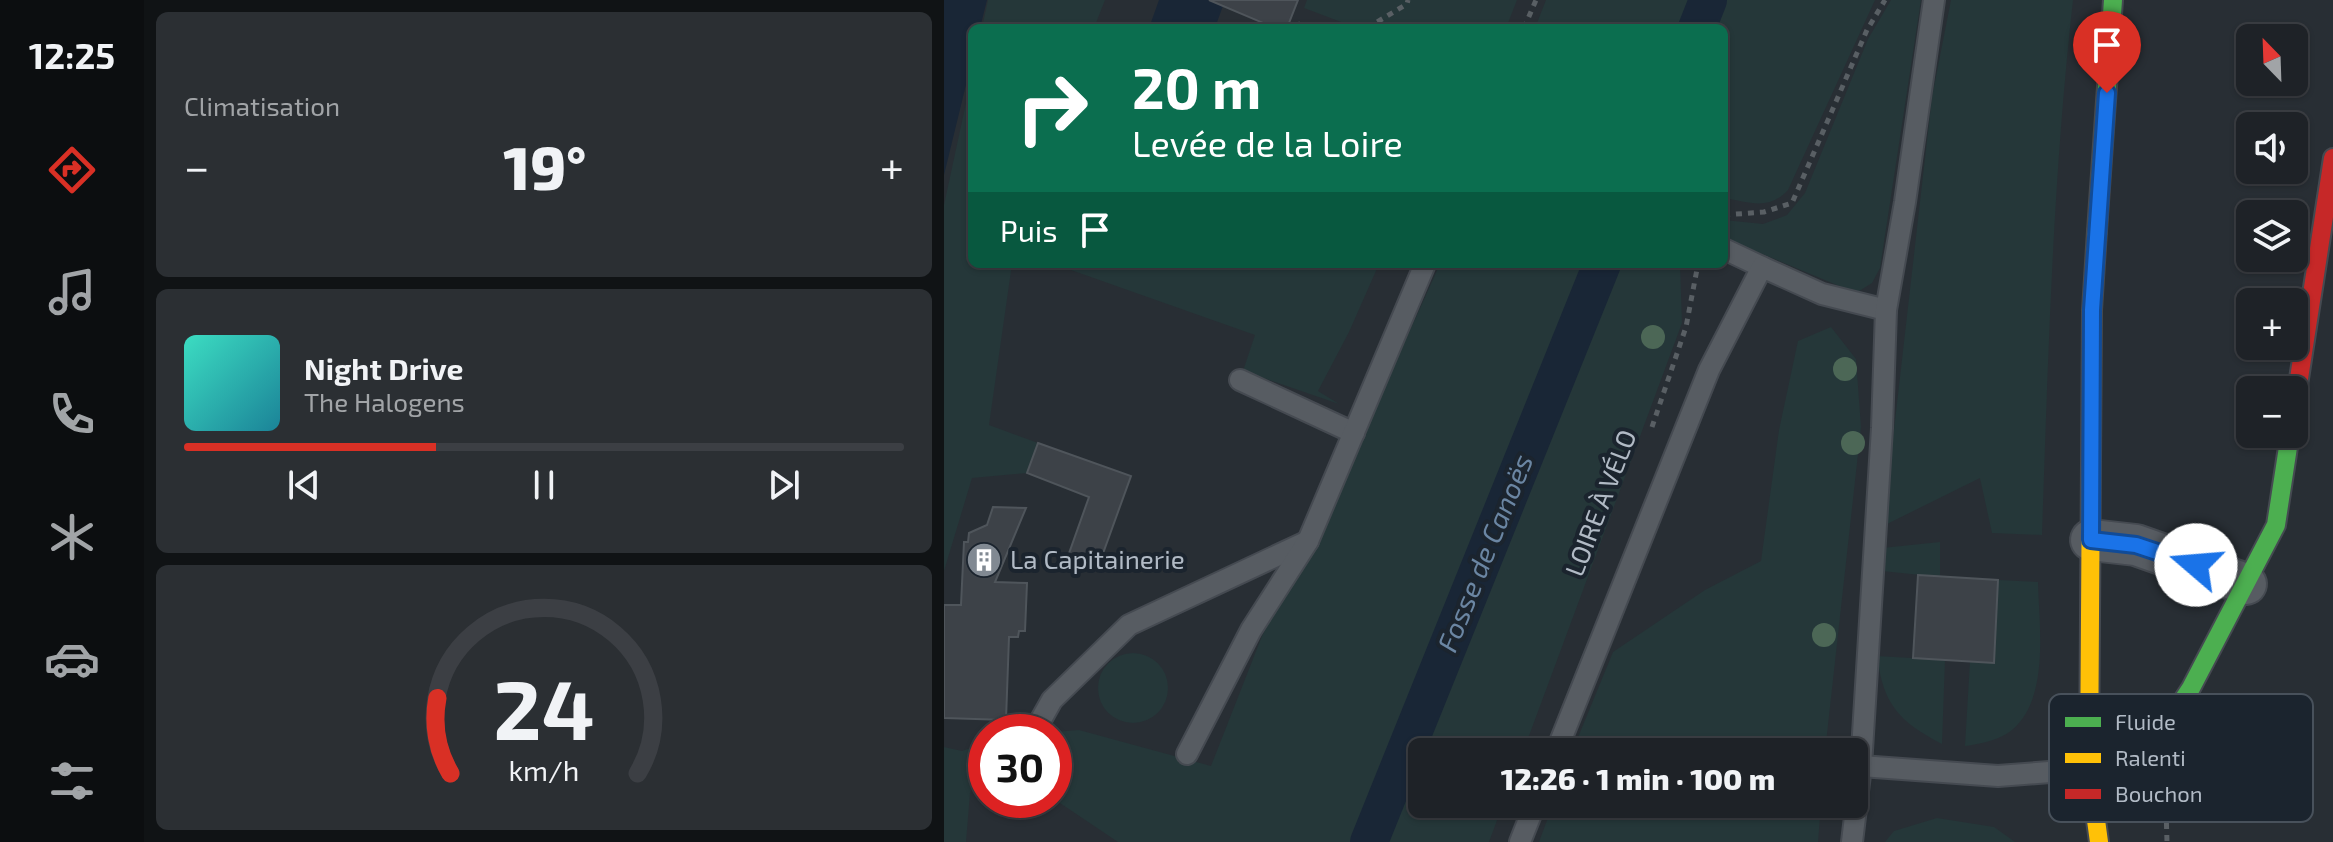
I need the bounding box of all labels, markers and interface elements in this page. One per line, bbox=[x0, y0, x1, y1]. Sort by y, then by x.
pin bbox=[2073, 11, 2141, 93]
icon: arrive bbox=[2085, 23, 2129, 67]
north arrow bbox=[2236, 24, 2308, 96]
map controls bbox=[2236, 24, 2308, 448]
text: 12:25 bbox=[29, 33, 115, 76]
text: 20 m bbox=[1132, 53, 1261, 120]
icon: right bbox=[1000, 56, 1104, 160]
text: Climatisation bbox=[184, 90, 340, 121]
button: sound bbox=[2236, 112, 2308, 184]
text: Levée de la Loire bbox=[1132, 121, 1403, 164]
text: 19° bbox=[503, 130, 586, 202]
text: − bbox=[184, 139, 210, 192]
text: + bbox=[880, 139, 904, 192]
icon: directions bbox=[44, 142, 100, 198]
button: layers bbox=[2236, 200, 2308, 272]
icon: arrive bbox=[1073, 208, 1117, 252]
text: Puis bbox=[1000, 212, 1057, 248]
icon: music bbox=[44, 264, 100, 320]
button: + bbox=[2236, 288, 2308, 360]
text: Night Drive bbox=[304, 350, 463, 386]
button: − bbox=[2236, 376, 2308, 448]
icon: phone bbox=[44, 386, 100, 442]
text: The Halogens bbox=[304, 386, 465, 417]
street label: LOIRE À VÉLO bbox=[1557, 425, 1642, 580]
water label: Fosse de Canoës bbox=[1429, 449, 1539, 656]
icon: previous bbox=[282, 463, 326, 507]
icon: pause bbox=[522, 463, 566, 507]
icon: next bbox=[762, 463, 806, 507]
icon: climate bbox=[44, 509, 100, 565]
position arrow bbox=[2154, 523, 2238, 607]
building icon: La Capitainerie bbox=[965, 541, 1003, 579]
place label: La Capitainerie bbox=[1010, 543, 1185, 574]
icon: car bbox=[44, 631, 100, 687]
text: 24 bbox=[493, 656, 595, 756]
legend bbox=[2049, 694, 2313, 822]
text: Fluide bbox=[2115, 708, 2176, 734]
speed limit sign: 30 bbox=[968, 714, 1072, 818]
text: Ralenti bbox=[2115, 744, 2186, 770]
text: km/h bbox=[509, 752, 579, 787]
icon: filters bbox=[44, 753, 100, 809]
text: 12:26 · 1 min · 100 m bbox=[1501, 760, 1775, 796]
text: Bouchon bbox=[2115, 780, 2203, 806]

